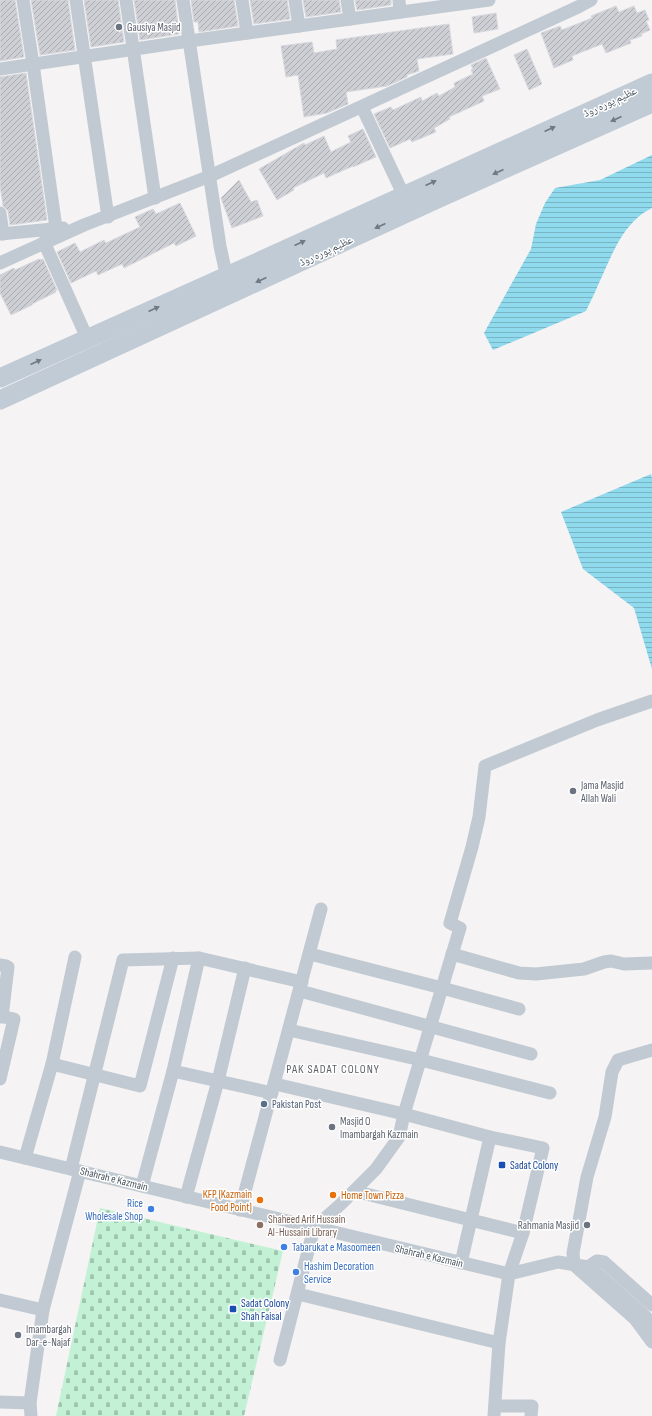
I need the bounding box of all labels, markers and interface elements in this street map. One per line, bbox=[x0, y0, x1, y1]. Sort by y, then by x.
place label: Gausiya Masjid bbox=[127, 21, 181, 34]
marker: Gausiya Masjid bbox=[114, 22, 124, 32]
street label: عظیم پورہ روڈ bbox=[581, 84, 640, 121]
one-way arrow bbox=[611, 116, 622, 122]
one-way arrow bbox=[544, 126, 555, 132]
one-way arrow bbox=[492, 169, 503, 175]
one-way arrow bbox=[426, 180, 437, 186]
one-way arrow bbox=[374, 223, 385, 229]
street label: عظیم پورہ روڈ bbox=[297, 233, 356, 270]
one-way arrow bbox=[295, 240, 306, 246]
one-way arrow bbox=[256, 277, 267, 283]
one-way arrow bbox=[149, 306, 160, 312]
one-way arrow bbox=[30, 359, 41, 365]
place label: Jama Masjid Allah Wali bbox=[580, 779, 624, 805]
marker: Jama Masjid Allah Wali bbox=[568, 786, 578, 796]
district label: PAK SADAT COLONY bbox=[286, 1062, 380, 1077]
place label: Pakistan Post bbox=[272, 1098, 322, 1111]
marker: Pakistan Post bbox=[259, 1099, 269, 1109]
place label: Masjid O Imambargah Kazmain bbox=[340, 1115, 419, 1141]
marker: Masjid O Imambargah Kazmain bbox=[327, 1122, 337, 1132]
place label: Sadat Colony bbox=[510, 1159, 559, 1172]
marker: Sadat Colony bbox=[497, 1160, 507, 1170]
street label: Shahrah e Kazmain bbox=[79, 1164, 150, 1194]
place label: KFP (Kazmain Food Point) bbox=[203, 1188, 252, 1214]
place label: Home Town Pizza bbox=[341, 1189, 404, 1202]
marker: Home Town Pizza bbox=[328, 1190, 338, 1200]
marker: KFP (Kazmain Food Point) bbox=[255, 1195, 265, 1205]
place label: Rice Wholesale Shop bbox=[85, 1197, 143, 1223]
marker: Rice Wholesale Shop bbox=[146, 1204, 156, 1214]
place label: Shaheed Arif Hussain Al-Hussaini Library bbox=[267, 1213, 346, 1239]
place label: Rahmania Masjid bbox=[518, 1219, 579, 1232]
marker: Shaheed Arif Hussain Al-Hussaini Library bbox=[255, 1220, 265, 1230]
marker: Rahmania Masjid bbox=[582, 1220, 592, 1230]
place label: Tabarukat e Masoomeen bbox=[292, 1241, 381, 1254]
marker: Tabarukat e Masoomeen bbox=[279, 1242, 289, 1252]
street label: Shahrah e Kazmain bbox=[394, 1242, 465, 1270]
place label: Hashim Decoration Service bbox=[304, 1260, 374, 1286]
marker: Hashim Decoration Service bbox=[291, 1267, 301, 1277]
place label: Sadat Colony Shah Faisal bbox=[241, 1297, 290, 1323]
marker: Sadat Colony Shah Faisal bbox=[228, 1304, 238, 1314]
place label: Imambargah Dar-e-Najaf bbox=[26, 1323, 72, 1349]
marker: Imambargah Dar-e-Najaf bbox=[13, 1330, 23, 1340]

